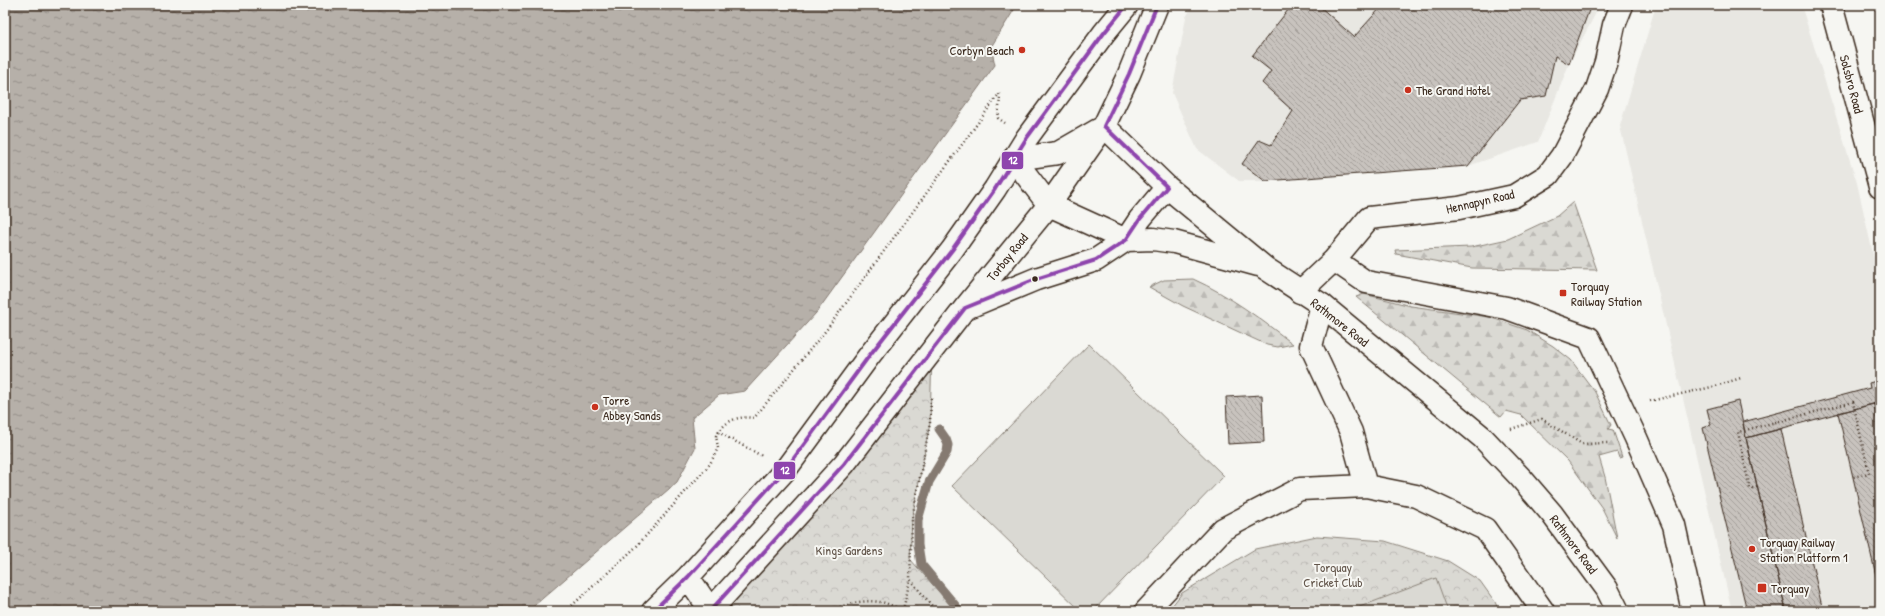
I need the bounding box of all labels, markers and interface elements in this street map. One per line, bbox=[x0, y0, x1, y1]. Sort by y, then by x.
place label: Corbyn Beach bbox=[950, 41, 1015, 59]
marker: Corbyn Beach bbox=[1017, 45, 1027, 55]
street label: Solsbro Road bbox=[1836, 53, 1868, 115]
place label: The Grand Hotel bbox=[1416, 81, 1491, 99]
marker: The Grand Hotel bbox=[1403, 85, 1413, 95]
line badge: 12 bbox=[1001, 151, 1024, 170]
text: 12 bbox=[1008, 153, 1018, 167]
street label: Hennapyn Road bbox=[1444, 184, 1516, 218]
street label: Torbay Road bbox=[982, 229, 1032, 285]
unlabelled marker bbox=[1030, 274, 1040, 284]
place label: Torquay Railway Station bbox=[1571, 277, 1642, 310]
marker: Torquay Railway Station bbox=[1558, 288, 1568, 298]
street label: Rathmore Road bbox=[1307, 294, 1373, 350]
place label: Torre Abbey Sands bbox=[603, 391, 661, 424]
marker: Torre Abbey Sands bbox=[590, 402, 600, 412]
line badge: 12 bbox=[773, 461, 796, 480]
text: 12 bbox=[780, 463, 790, 477]
street label: Rathmore Road bbox=[1546, 511, 1602, 577]
place label: Torquay Railway Station Platform 1 bbox=[1760, 533, 1848, 566]
park label: Kings Gardens bbox=[816, 541, 882, 559]
marker: Torquay Railway Station Platform 1 bbox=[1747, 544, 1757, 554]
park label: Torquay Cricket Club bbox=[1303, 558, 1363, 591]
place label: Torquay bbox=[1771, 579, 1810, 597]
marker: Torquay bbox=[1756, 582, 1768, 594]

